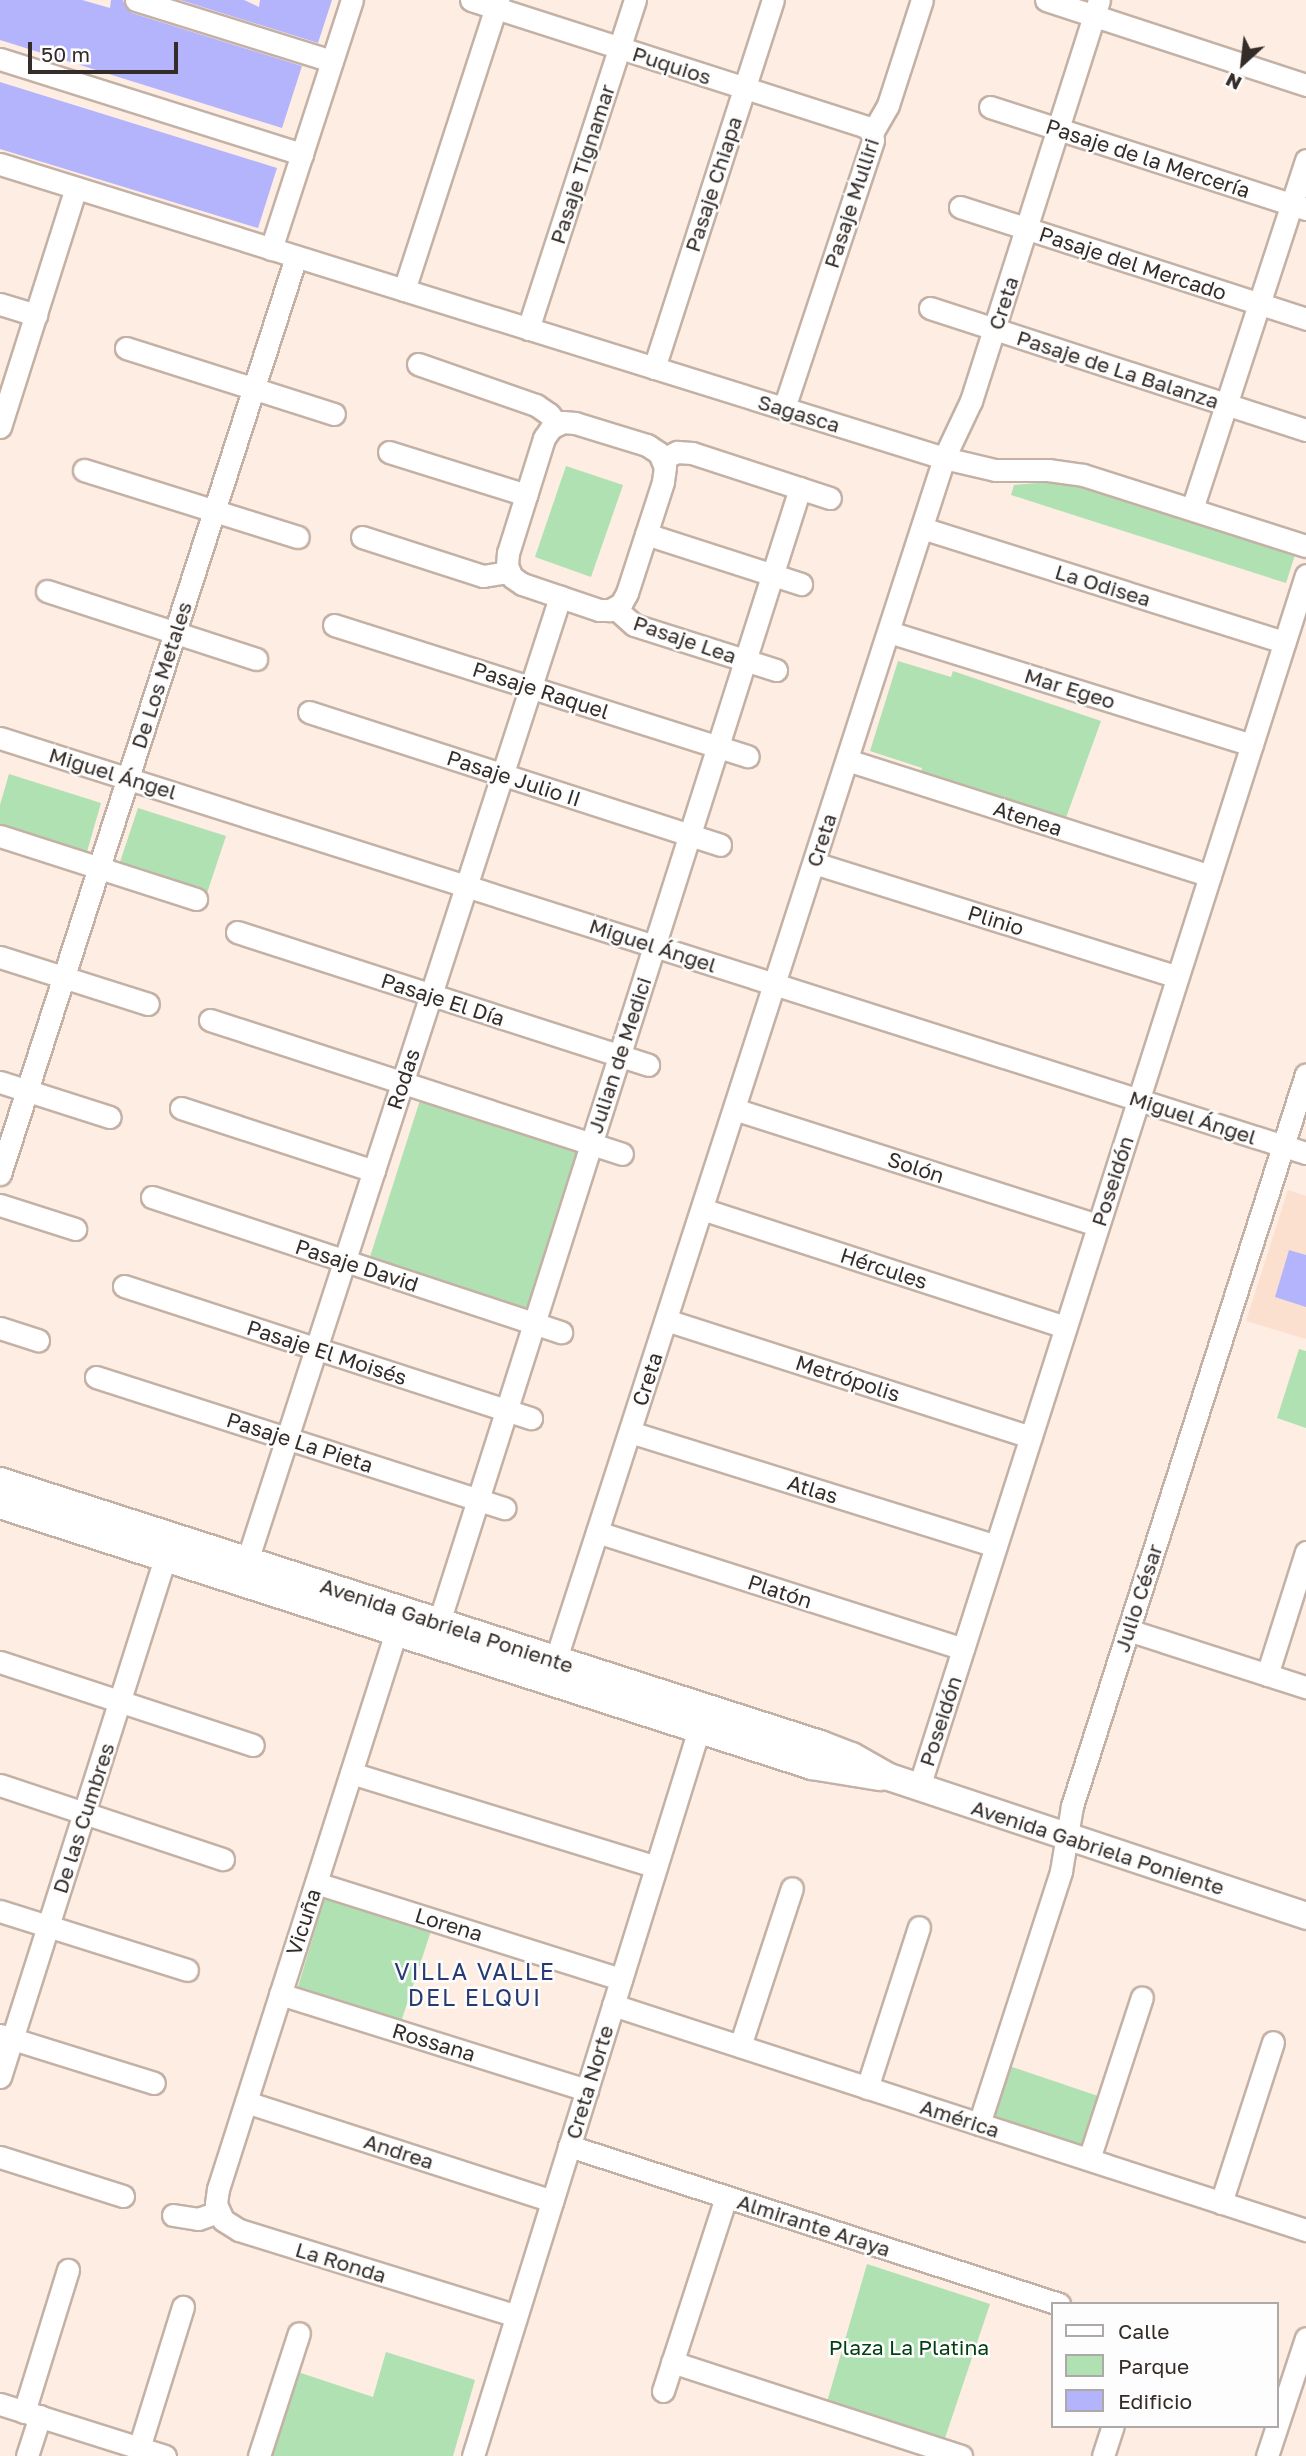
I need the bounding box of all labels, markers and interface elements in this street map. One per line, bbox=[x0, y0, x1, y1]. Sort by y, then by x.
scale bar bbox=[32, 28, 182, 72]
north arrow bbox=[1208, 28, 1278, 98]
street label: Puquios bbox=[629, 40, 715, 90]
text: 50 m bbox=[41, 41, 90, 67]
text: N bbox=[1222, 69, 1245, 96]
street label: Pasaje Tignamar bbox=[544, 81, 620, 247]
street label: Pasaje Chiapa bbox=[679, 113, 747, 255]
street label: Pasaje de la Mercería bbox=[1043, 113, 1253, 203]
street label: Pasaje Mulliri bbox=[818, 135, 884, 271]
street label: Pasaje del Mercado bbox=[1036, 221, 1230, 305]
street label: Creta bbox=[983, 273, 1023, 333]
street label: Pasaje de La Balanza bbox=[1014, 324, 1222, 414]
street label: Sagasca bbox=[755, 389, 843, 437]
street label: La Odisea bbox=[1052, 559, 1154, 611]
street label: De Los Metales bbox=[125, 598, 197, 752]
street label: Pasaje Lea bbox=[630, 610, 740, 668]
street label: Pasaje Raquel bbox=[470, 656, 612, 724]
street label: Mar Egeo bbox=[1022, 662, 1118, 714]
street label: Miguel Ángel bbox=[46, 742, 180, 804]
street label: Pasaje Julio II bbox=[444, 745, 584, 811]
street label: Atenea bbox=[990, 795, 1066, 841]
street label: Creta bbox=[801, 810, 841, 870]
street label: Plinio bbox=[965, 900, 1027, 940]
street label: Miguel Ángel bbox=[586, 913, 720, 977]
street label: Pasaje El Día bbox=[378, 967, 508, 1031]
street label: Julian de Medici bbox=[582, 974, 656, 1136]
street label: Rodas bbox=[381, 1045, 425, 1113]
street label: Miguel Ángel bbox=[1126, 1085, 1260, 1149]
street label: Poseidón bbox=[1086, 1133, 1138, 1229]
street label: Solón bbox=[884, 1146, 948, 1188]
street label: Pasaje David bbox=[292, 1233, 422, 1297]
street label: Hércules bbox=[837, 1242, 931, 1294]
street label: Pasaje El Moisés bbox=[244, 1314, 410, 1390]
street label: Creta bbox=[627, 1349, 667, 1409]
street label: Metrópolis bbox=[793, 1349, 903, 1407]
street label: Pasaje La Pieta bbox=[224, 1406, 376, 1478]
street label: Atlas bbox=[785, 1469, 841, 1509]
street label: Julio César bbox=[1109, 1541, 1167, 1655]
street label: Platón bbox=[745, 1569, 815, 1613]
street label: Avenida Gabriela Poniente bbox=[317, 1572, 577, 1678]
street label: Poseidón bbox=[914, 1673, 966, 1769]
street label: De las Cumbres bbox=[47, 1740, 119, 1896]
street label: Avenida Gabriela Poniente bbox=[968, 1794, 1228, 1900]
street label: Vicuña bbox=[280, 1885, 326, 1959]
street label: Lorena bbox=[412, 1902, 486, 1946]
district label: VILLA VALLE DEL ELQUI bbox=[396, 1957, 554, 2011]
street label: Rossana bbox=[389, 2017, 479, 2067]
street label: Creta Norte bbox=[560, 2022, 618, 2142]
street label: América bbox=[917, 2093, 1003, 2143]
street label: Andrea bbox=[361, 2128, 437, 2174]
street label: Almirante Araya bbox=[734, 2188, 894, 2262]
street label: La Ronda bbox=[293, 2236, 389, 2288]
legend bbox=[1050, 2302, 1278, 2428]
text: Calle bbox=[1118, 2318, 1170, 2344]
park label: Plaza La Platina bbox=[829, 2334, 989, 2360]
text: Parque bbox=[1118, 2353, 1189, 2379]
text: Edificio bbox=[1118, 2388, 1192, 2414]

